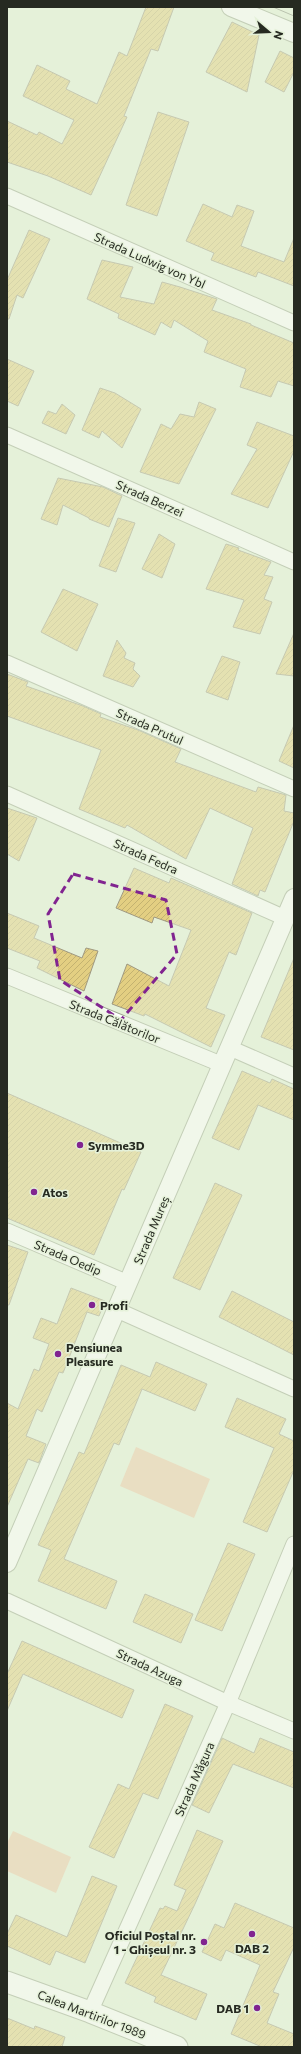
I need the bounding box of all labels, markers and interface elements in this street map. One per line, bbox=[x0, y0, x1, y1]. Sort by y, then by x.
north arrow bbox=[249, 12, 289, 52]
text: N bbox=[271, 29, 286, 41]
street label: Strada Ludwig von Ybl bbox=[92, 229, 208, 291]
street label: Strada Berzei bbox=[114, 477, 186, 519]
street label: Strada Prutul bbox=[114, 705, 186, 747]
street label: Strada Fedra bbox=[112, 836, 180, 876]
street label: Strada Călătorilor bbox=[67, 996, 163, 1046]
place label: Symme3D bbox=[88, 1138, 145, 1152]
marker: Symme3D bbox=[75, 1140, 85, 1150]
place label: Atos bbox=[42, 1185, 68, 1199]
marker: Atos bbox=[29, 1187, 39, 1197]
street label: Strada Mureș bbox=[130, 1194, 173, 1267]
street label: Strada Oedip bbox=[32, 1237, 104, 1277]
place label: Profi bbox=[100, 1298, 128, 1312]
marker: Profi bbox=[87, 1300, 97, 1310]
place label: Pensiunea Pleasure bbox=[66, 1340, 122, 1368]
marker: Pensiunea Pleasure bbox=[53, 1349, 63, 1359]
street label: Strada Azuga bbox=[114, 1645, 186, 1689]
street label: Strada Măgura bbox=[171, 1740, 217, 1818]
place label: Oficiul Poștal nr. 1 - Ghișeul nr. 3 bbox=[105, 1928, 196, 1957]
marker: DAB 2 bbox=[247, 1929, 257, 1939]
marker: Oficiul Poștal nr. 1 - Ghișeul nr. 3 bbox=[199, 1937, 209, 1947]
place label: DAB 2 bbox=[235, 1941, 269, 1955]
street label: Calea Martirilor 1989 bbox=[36, 1987, 148, 2041]
place label: DAB 1 bbox=[216, 2001, 249, 2015]
marker: DAB 1 bbox=[252, 2003, 262, 2013]

